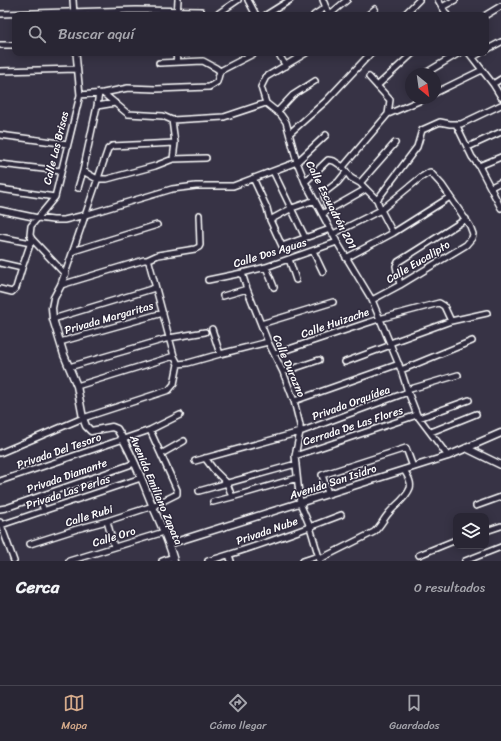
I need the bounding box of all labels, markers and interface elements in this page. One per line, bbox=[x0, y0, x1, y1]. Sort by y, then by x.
search box bbox=[12, 12, 489, 56]
text: Buscar aquí bbox=[58, 21, 135, 47]
icon: search bbox=[26, 23, 48, 45]
north arrow bbox=[405, 68, 441, 104]
street label: Calle Las Brisas bbox=[38, 109, 74, 187]
street label: Calle Escuadrón 201 bbox=[300, 157, 362, 253]
street label: Calle Dos Aguas bbox=[231, 233, 310, 273]
street label: Calle Eucalipto bbox=[382, 235, 454, 289]
street label: Privada Margaritas bbox=[62, 296, 157, 340]
street label: Calle Huizache bbox=[298, 302, 372, 344]
street label: Calle Durazno bbox=[267, 332, 311, 401]
street label: Privada Orquídea bbox=[309, 380, 393, 426]
street label: Cerrada De Las Flores bbox=[300, 401, 407, 451]
street label: Privada Del Tesoro bbox=[14, 427, 104, 474]
street label: Avenida Emiliano Zapata bbox=[124, 431, 188, 548]
street label: Privada Diamante bbox=[24, 453, 110, 499]
street label: Avenida San Isidro bbox=[286, 459, 380, 505]
street label: Privada Las Perlas bbox=[23, 469, 114, 515]
street label: Calle Rubi bbox=[63, 500, 116, 532]
street label: Privada Nube bbox=[234, 511, 301, 550]
map controls bbox=[453, 513, 489, 549]
button: layers bbox=[453, 513, 489, 549]
street label: Calle Oro bbox=[90, 521, 138, 553]
text: Cerca bbox=[16, 572, 59, 602]
text: 0 resultados bbox=[414, 576, 485, 599]
tab: Mapa bbox=[61, 692, 87, 735]
tab: Cómo llegar bbox=[210, 692, 267, 735]
tab: Guardados bbox=[389, 692, 440, 735]

